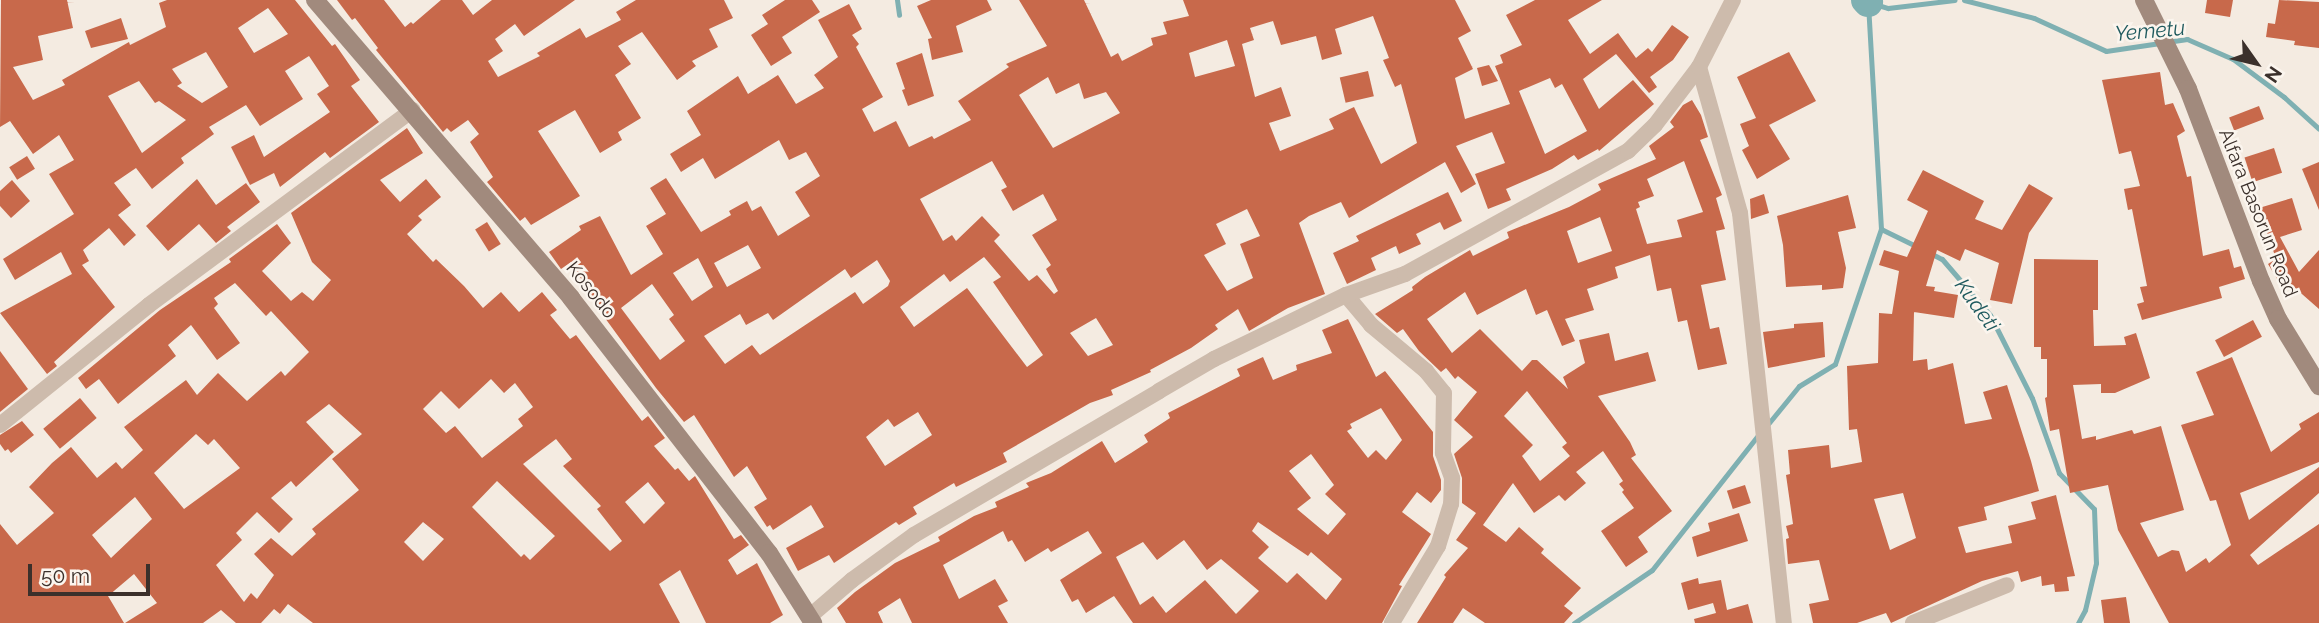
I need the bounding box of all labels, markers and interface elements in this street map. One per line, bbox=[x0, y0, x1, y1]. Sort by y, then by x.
water label: Yemetu bbox=[2114, 15, 2186, 47]
north arrow bbox=[2221, 28, 2291, 98]
text: N bbox=[2260, 63, 2287, 87]
street label: Alfara Basorun Road bbox=[2214, 126, 2302, 300]
street label: Kosodo bbox=[561, 257, 621, 323]
water label: Kudeti bbox=[1949, 274, 2005, 336]
scale bar bbox=[32, 550, 154, 594]
text: 50 m bbox=[41, 563, 90, 588]

